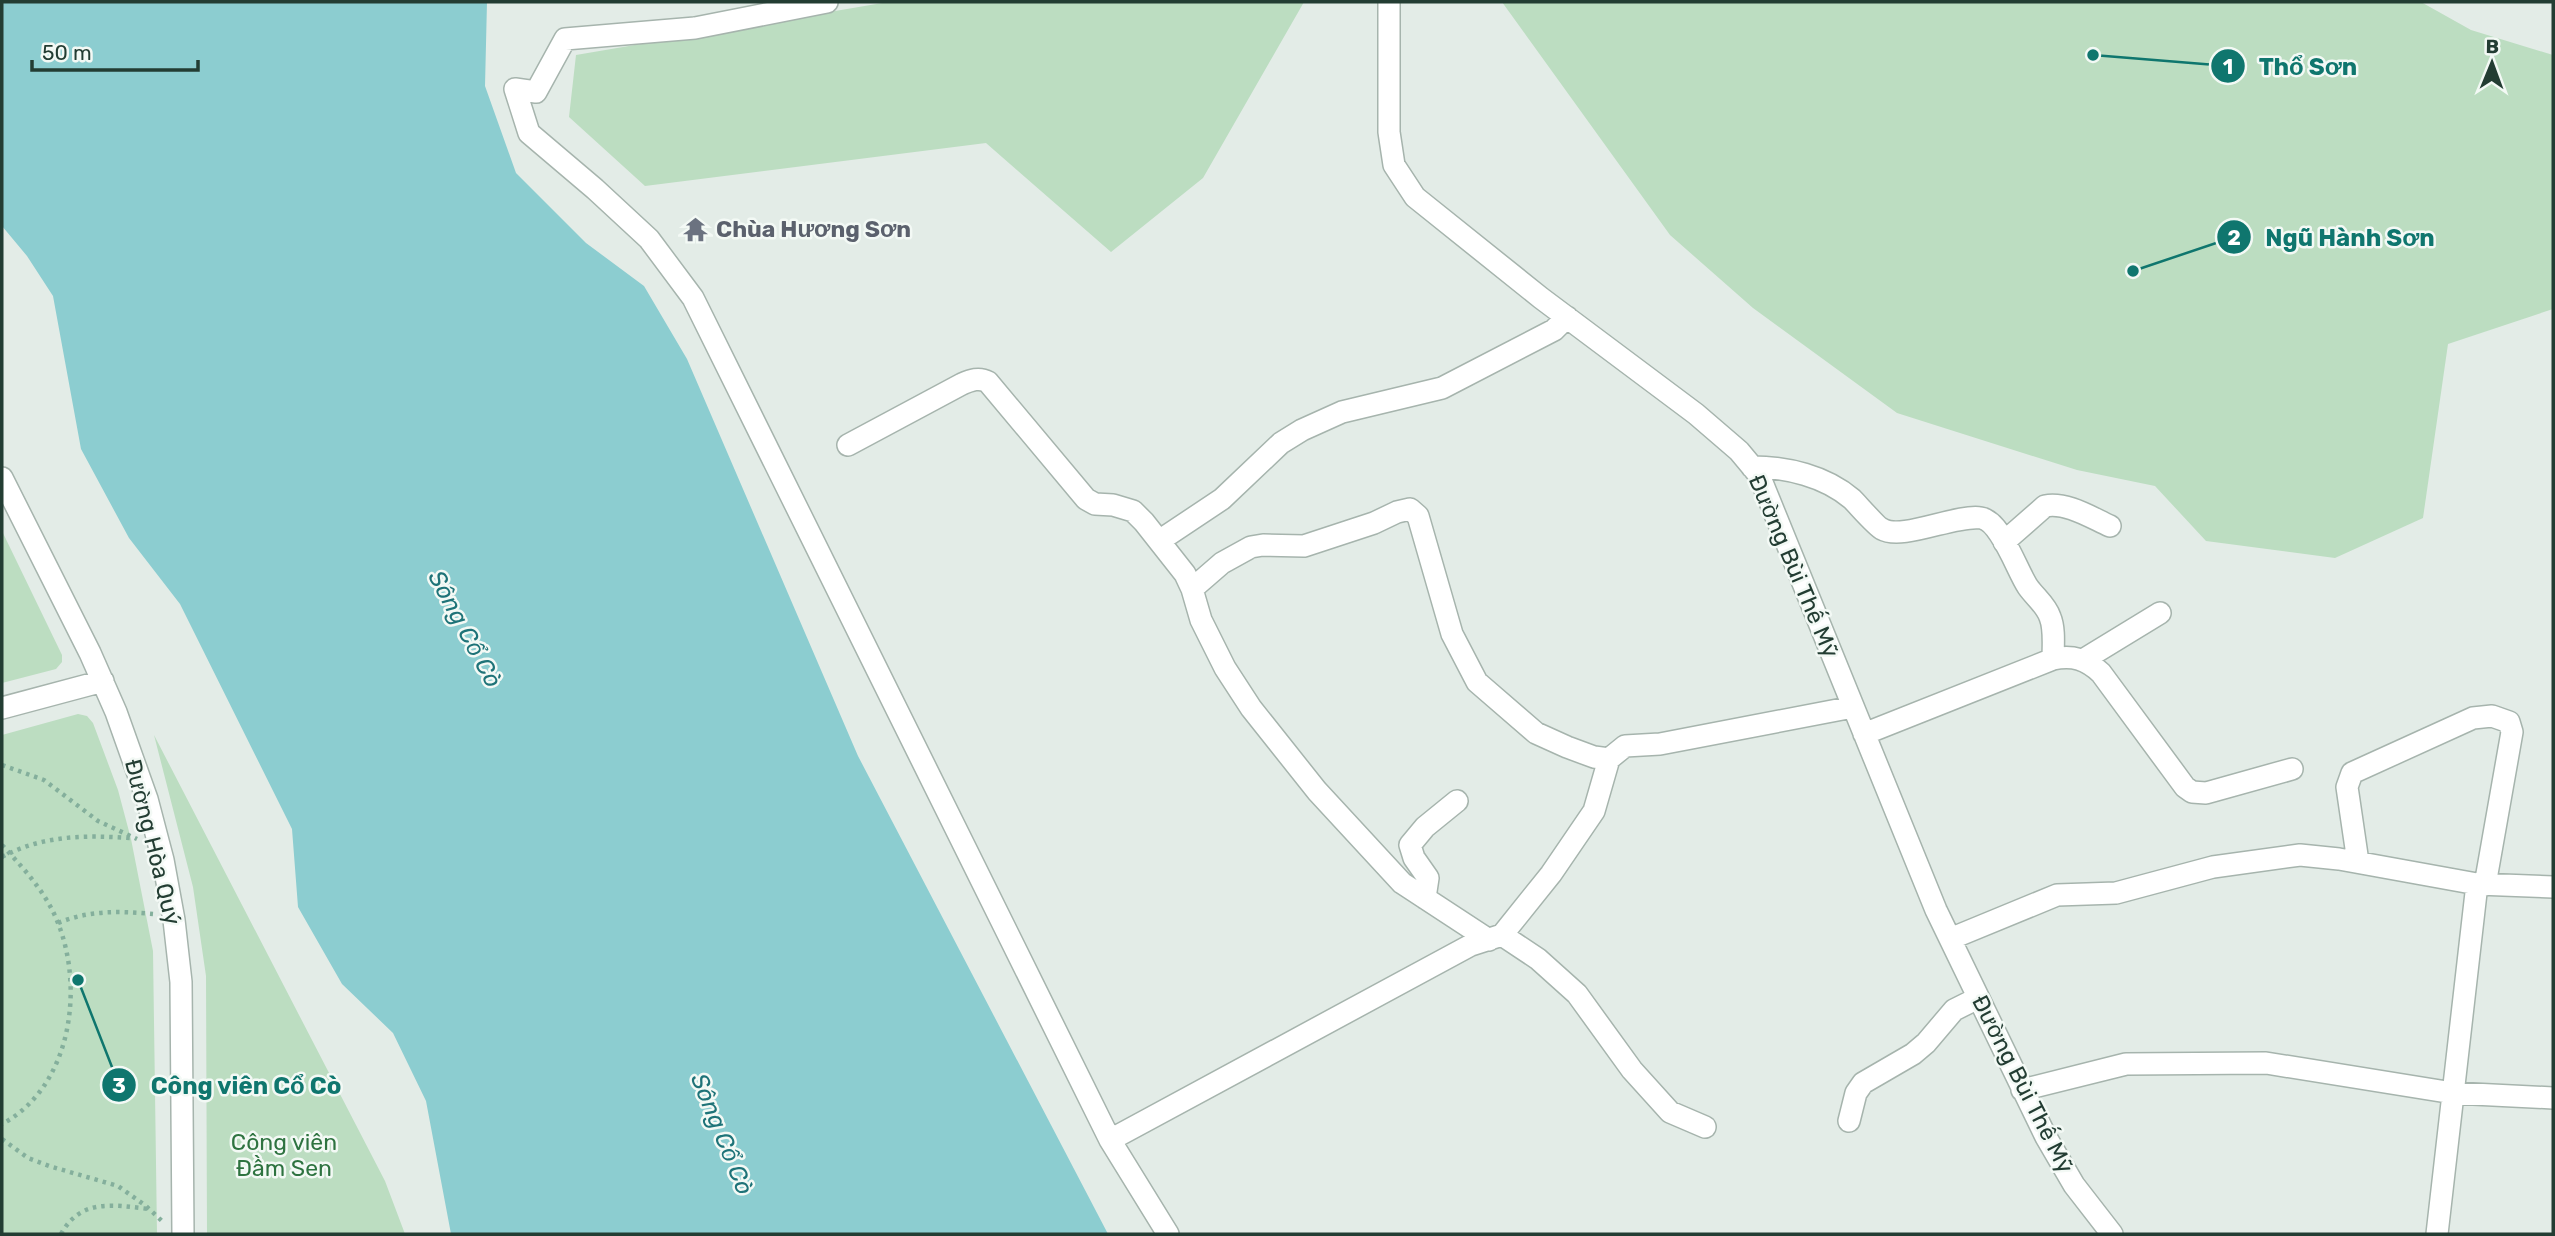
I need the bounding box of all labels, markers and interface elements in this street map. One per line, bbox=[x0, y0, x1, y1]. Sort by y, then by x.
scale bar bbox=[32, 28, 198, 72]
north arrow bbox=[2457, 28, 2527, 98]
text: B bbox=[2485, 35, 2499, 58]
text: 50 m bbox=[42, 40, 92, 65]
callout: Thổ Sơn bbox=[2210, 44, 2372, 89]
text: Thổ Sơn bbox=[2259, 53, 2357, 81]
text: 1 bbox=[2223, 54, 2233, 79]
temple icon: Chùa Hương Sơn bbox=[682, 215, 710, 243]
place label: Chùa Hương Sơn bbox=[716, 215, 911, 243]
callout: Ngũ Hành Sơn bbox=[2216, 215, 2449, 260]
text: Ngũ Hành Sơn bbox=[2265, 224, 2435, 252]
text: 2 bbox=[2227, 225, 2241, 250]
street label: Đường Bùi Thế Mỹ bbox=[1743, 470, 1845, 662]
water label: Sông Cổ Cò bbox=[422, 566, 508, 692]
street label: Đường Hòa Quý bbox=[119, 756, 187, 928]
street label: Đường Bùi Thế Mỹ bbox=[1966, 990, 2080, 1178]
callout: Công viên Cổ Cò bbox=[102, 1063, 356, 1108]
water label: Sông Cổ Cò bbox=[685, 1069, 759, 1199]
text: Công viên Cổ Cò bbox=[151, 1072, 341, 1100]
text: 3 bbox=[112, 1073, 126, 1098]
park label: Công viên Đầm Sen bbox=[231, 1128, 337, 1182]

